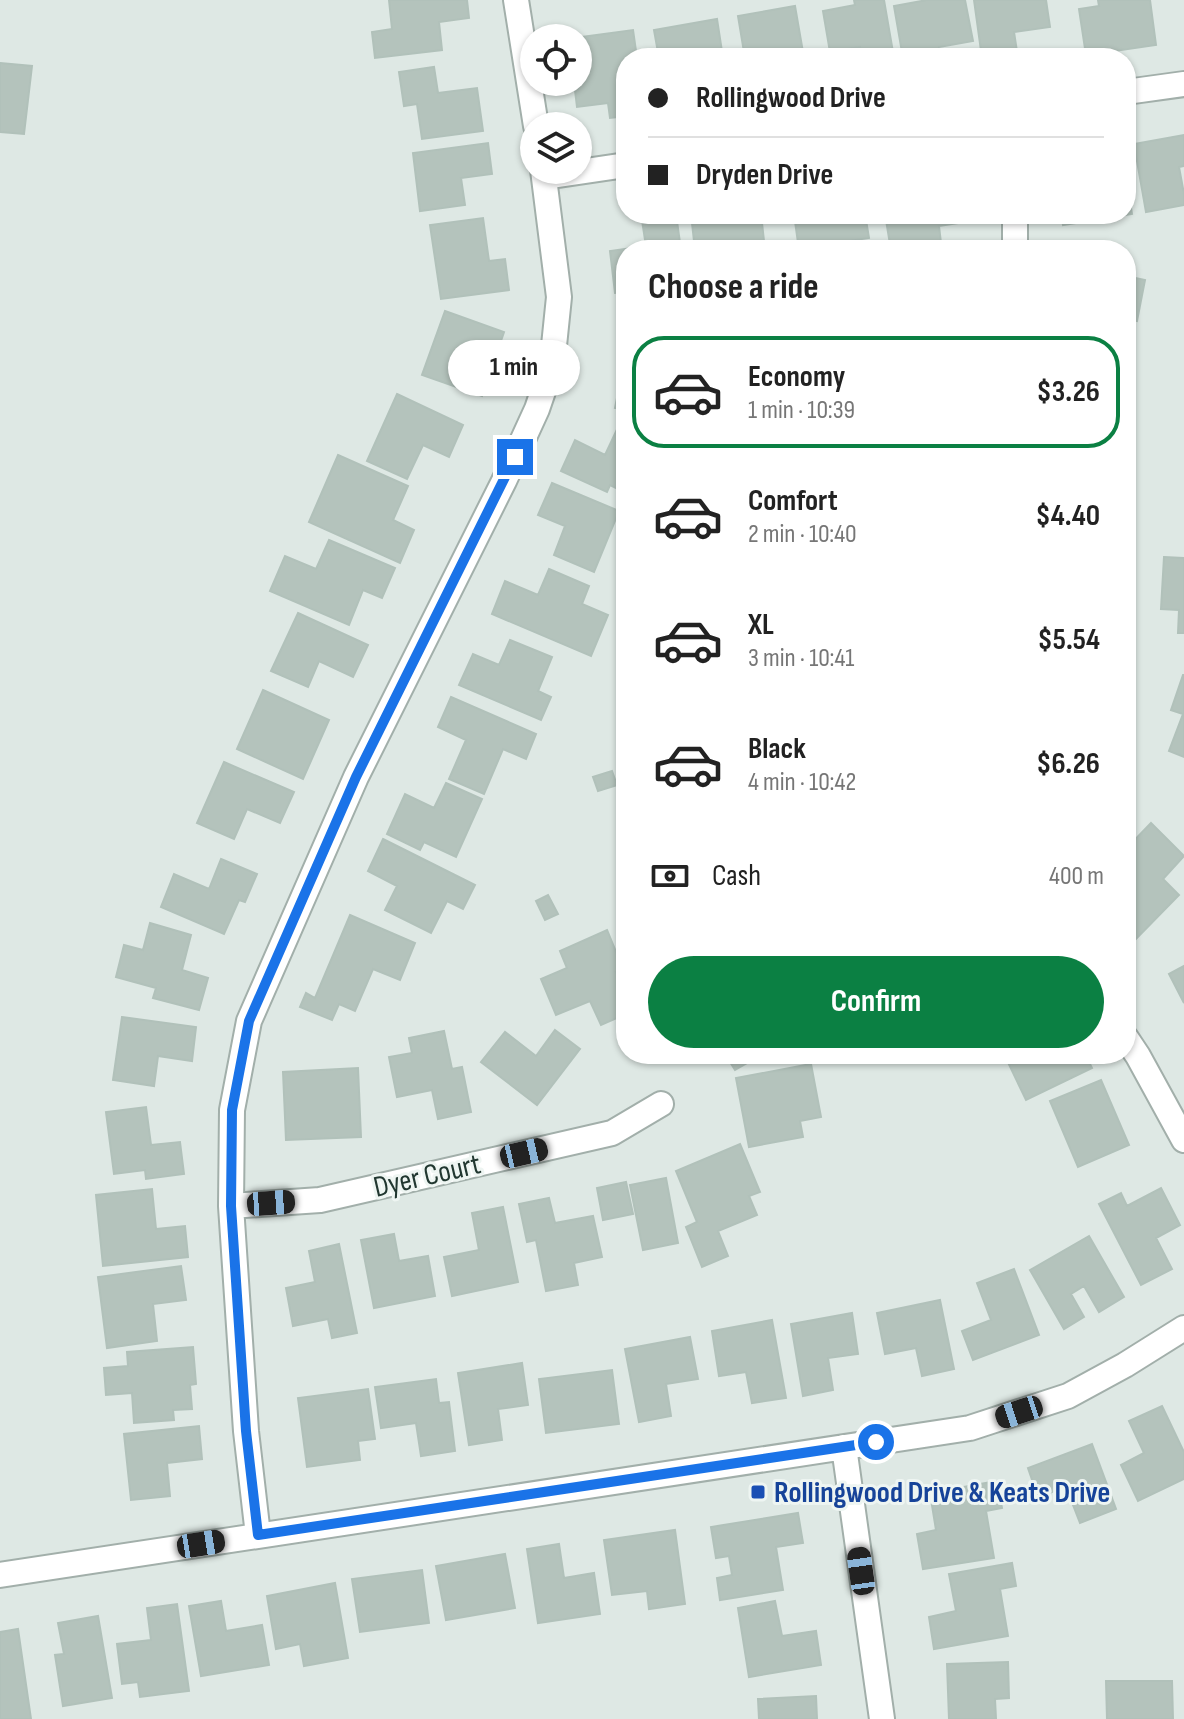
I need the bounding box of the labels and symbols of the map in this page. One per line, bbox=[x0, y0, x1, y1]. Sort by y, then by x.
callout: 1 min bbox=[449, 341, 581, 397]
route end bbox=[497, 439, 533, 475]
car bbox=[498, 1136, 550, 1170]
street label: Dyer Court bbox=[370, 1146, 484, 1206]
car bbox=[246, 1189, 296, 1217]
car bbox=[992, 1393, 1046, 1431]
route start bbox=[858, 1424, 894, 1460]
place label: Rollingwood Drive & Keats Drive bbox=[774, 1475, 1110, 1511]
marker: Rollingwood Drive & Keats Drive bbox=[749, 1483, 767, 1501]
car bbox=[175, 1528, 227, 1560]
car bbox=[846, 1546, 876, 1596]

